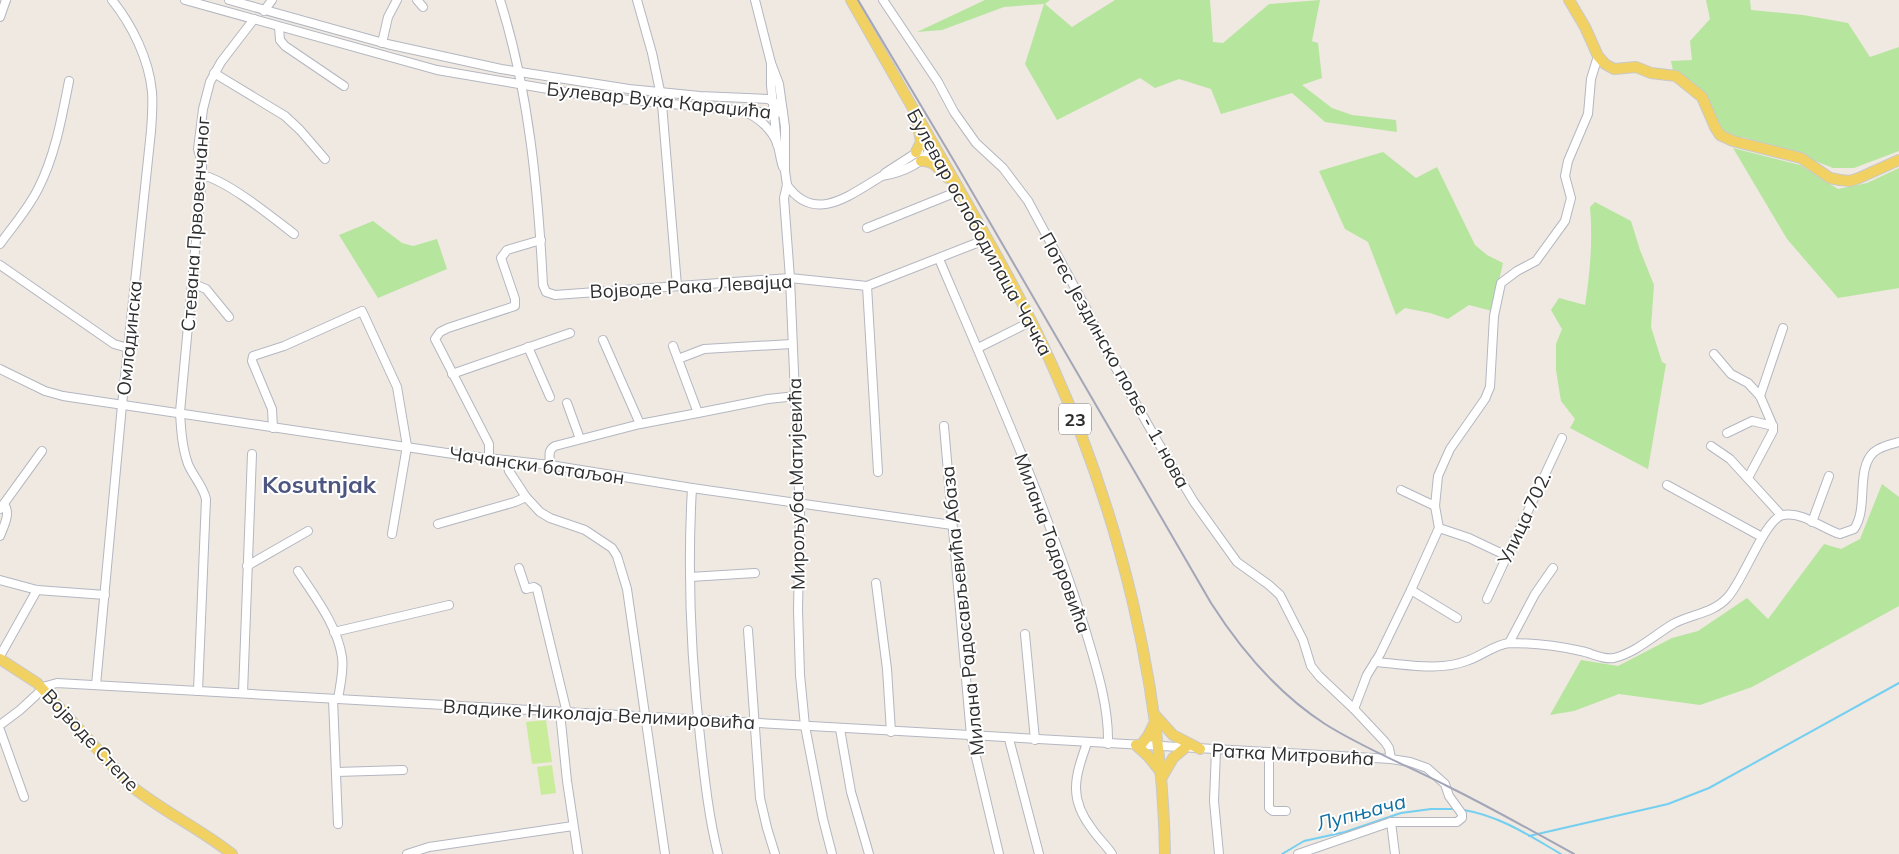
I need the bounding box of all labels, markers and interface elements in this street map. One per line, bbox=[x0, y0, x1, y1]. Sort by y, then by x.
street label: Булевар Вука Караџића bbox=[545, 76, 773, 124]
street label: Булевар ослободилаца Чачка bbox=[902, 104, 1058, 360]
street label: Стевана Првовенчаног bbox=[176, 115, 215, 332]
street label: Потес Јездинско поље - 1. нова bbox=[1034, 228, 1196, 492]
street label: Војводе Рака Левајца bbox=[589, 269, 793, 303]
street label: Омладинска bbox=[111, 279, 147, 397]
street label: Мирољуба Матијевића bbox=[782, 378, 810, 590]
road number: 23 bbox=[1059, 404, 1091, 434]
street label: Чачански батаљон bbox=[448, 441, 626, 489]
street label: Милана Тодоровића bbox=[1009, 450, 1097, 636]
street label: Милана Радосављевића Абаза bbox=[935, 465, 989, 757]
street label: Улица 702. bbox=[1492, 468, 1556, 569]
district label: Kosutnjak bbox=[262, 469, 377, 499]
street label: Војводе Степе bbox=[37, 684, 145, 796]
street label: Владике Николаја Велимировића bbox=[442, 694, 756, 734]
street label: Ратка Митровића bbox=[1211, 738, 1375, 770]
water label: Лупњача bbox=[1312, 788, 1409, 836]

